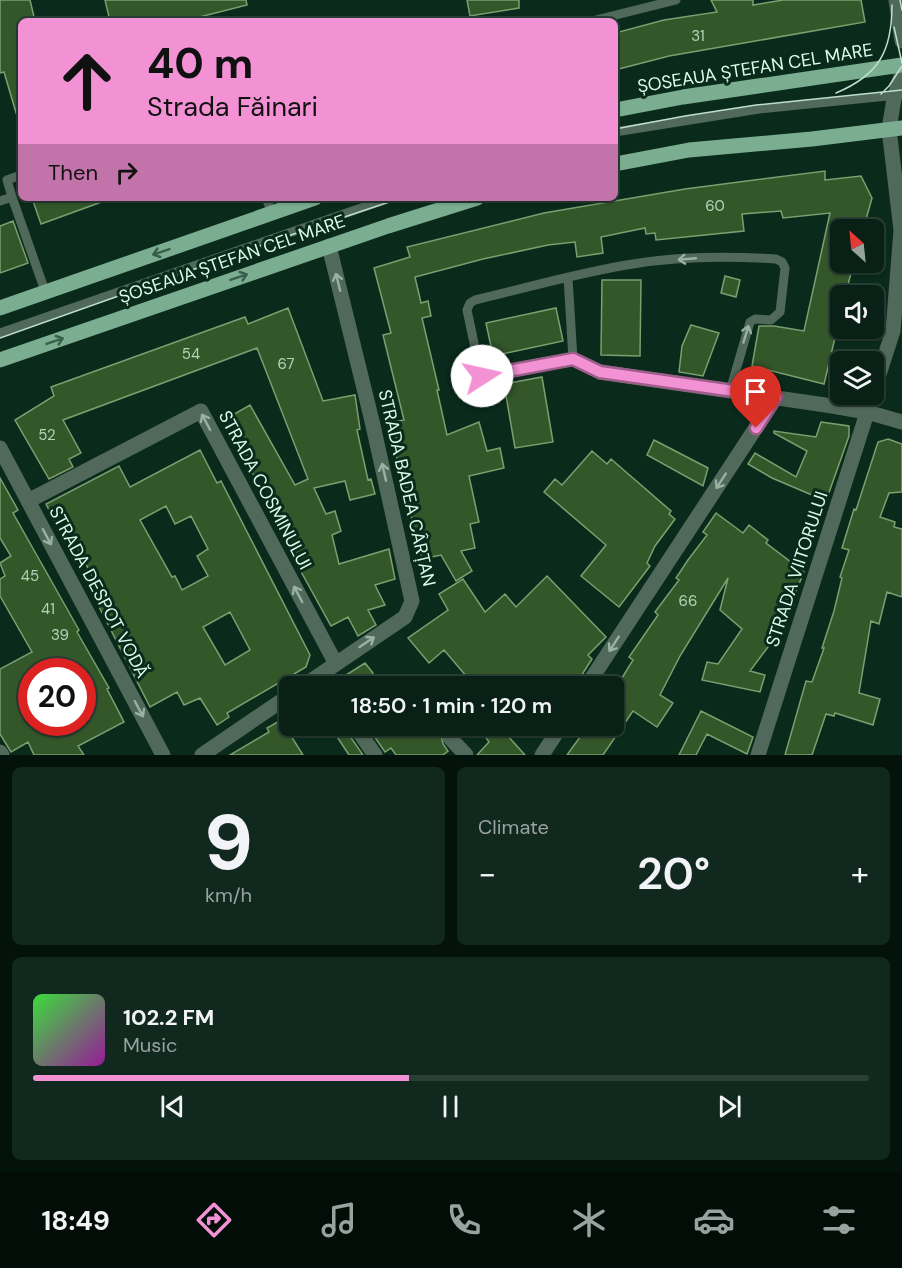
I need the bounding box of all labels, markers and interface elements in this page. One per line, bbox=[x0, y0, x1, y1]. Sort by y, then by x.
house number: 31 bbox=[691, 26, 705, 46]
text: 40 m bbox=[147, 36, 253, 91]
street label: ȘOSEAUA ȘTEFAN CEL MARE bbox=[636, 38, 874, 98]
icon: ahead bbox=[48, 42, 126, 120]
text: Strada Făinari bbox=[147, 89, 318, 124]
icon: right bbox=[110, 156, 143, 189]
text: Then bbox=[48, 158, 98, 187]
house number: 60 bbox=[705, 196, 725, 216]
street label: ȘOSEAUA ȘTEFAN CEL MARE bbox=[116, 209, 348, 309]
north arrow bbox=[830, 219, 884, 273]
map controls bbox=[830, 219, 884, 405]
one-way arrow bbox=[152, 247, 171, 258]
one-way arrow bbox=[677, 254, 697, 265]
one-way arrow bbox=[229, 270, 248, 281]
one-way arrow bbox=[332, 273, 344, 292]
button: sound bbox=[830, 285, 884, 339]
one-way arrow bbox=[741, 325, 752, 344]
one-way arrow bbox=[45, 334, 64, 345]
house number: 54 bbox=[182, 344, 200, 364]
position arrow bbox=[450, 344, 514, 408]
button: layers bbox=[830, 351, 884, 405]
house number: 67 bbox=[277, 354, 295, 374]
pin bbox=[730, 366, 781, 428]
icon: arrive bbox=[739, 375, 772, 408]
street label: STRADA BADEA CÂRȚAN bbox=[373, 387, 441, 589]
street label: STRADA COSMINULUI bbox=[213, 406, 317, 574]
one-way arrow bbox=[200, 413, 211, 431]
house number: 52 bbox=[38, 425, 56, 445]
one-way arrow bbox=[377, 463, 389, 482]
one-way arrow bbox=[715, 473, 727, 489]
street label: STRADA VIITORULUI bbox=[760, 488, 834, 650]
street label: STRADA DESPOT VODĂ bbox=[43, 502, 155, 682]
one-way arrow bbox=[42, 527, 53, 545]
house number: 45 bbox=[21, 566, 39, 586]
one-way arrow bbox=[292, 585, 303, 603]
house number: 66 bbox=[679, 591, 697, 611]
house number: 41 bbox=[41, 599, 55, 619]
house number: 39 bbox=[51, 625, 69, 645]
one-way arrow bbox=[359, 636, 375, 648]
one-way arrow bbox=[608, 636, 620, 652]
speed limit sign: 20 bbox=[18, 658, 96, 736]
text: 18:50 · 1 min · 120 m bbox=[351, 691, 552, 720]
one-way arrow bbox=[134, 699, 145, 717]
text: 9 bbox=[204, 792, 253, 893]
text: Climate bbox=[478, 814, 549, 840]
text: 20° bbox=[637, 844, 710, 903]
text: − bbox=[478, 852, 496, 895]
text: + bbox=[851, 852, 869, 895]
text: km/h bbox=[205, 882, 252, 908]
text: 102.2 FM bbox=[123, 1003, 214, 1032]
text: Music bbox=[123, 1032, 178, 1058]
icon: previous bbox=[156, 1090, 189, 1123]
icon: pause bbox=[434, 1090, 467, 1123]
icon: next bbox=[713, 1090, 746, 1123]
icon: directions bbox=[193, 1199, 235, 1241]
icon: music bbox=[318, 1199, 360, 1241]
icon: phone bbox=[443, 1199, 485, 1241]
icon: climate bbox=[568, 1199, 610, 1241]
icon: car bbox=[693, 1199, 735, 1241]
icon: filters bbox=[818, 1199, 860, 1241]
text: 18:49 bbox=[42, 1203, 110, 1238]

